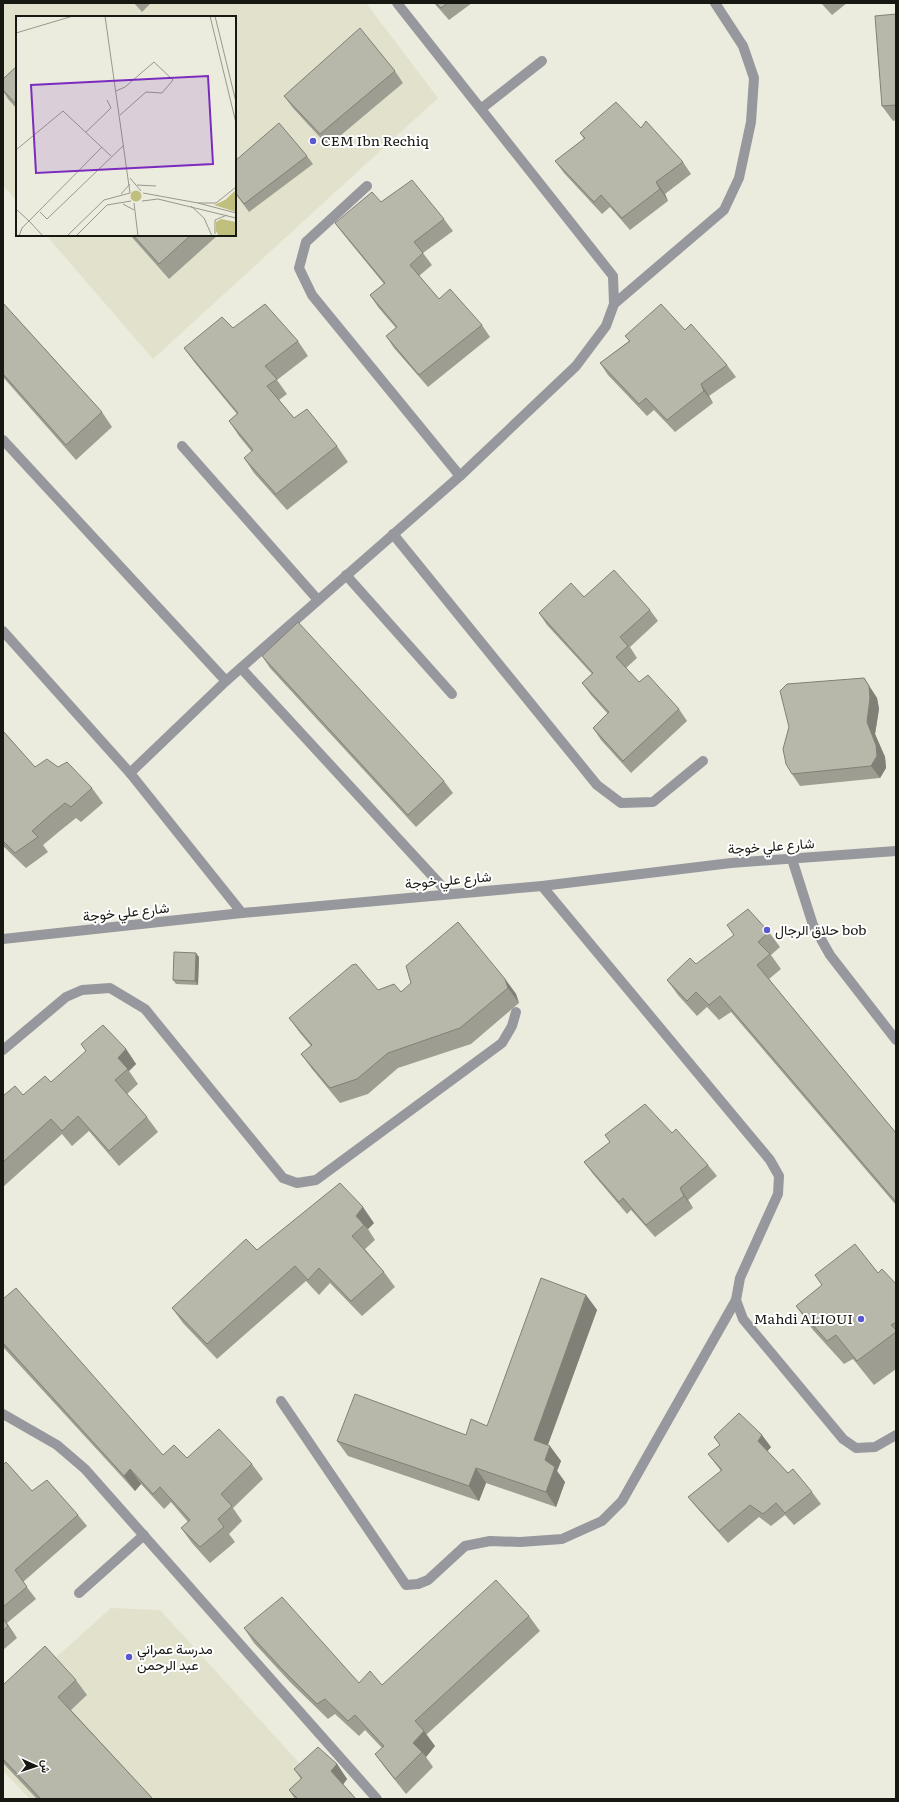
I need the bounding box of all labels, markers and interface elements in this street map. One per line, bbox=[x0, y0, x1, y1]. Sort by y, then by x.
inset map bbox=[16, 16, 236, 236]
place label: CEM Ibn Rechiq bbox=[321, 130, 430, 150]
marker: CEM Ibn Rechiq bbox=[308, 136, 318, 146]
street label: شارع علي خوجة bbox=[727, 832, 815, 861]
street label: شارع علي خوجة bbox=[404, 865, 492, 896]
street label: شارع علي خوجة bbox=[82, 897, 170, 928]
place label: حلاق الرجال bob bbox=[775, 919, 867, 940]
marker: حلاق الرجال bob bbox=[762, 925, 772, 935]
place label: Mahdi ALIOUI bbox=[754, 1308, 853, 1328]
marker: Mahdi ALIOUI bbox=[856, 1314, 866, 1324]
place label: مدرسة عمراني عبد الرحمن bbox=[137, 1638, 213, 1674]
marker: مدرسة عمراني عبد الرحمن bbox=[124, 1652, 134, 1662]
north arrow bbox=[16, 1746, 56, 1786]
text: ش bbox=[39, 1760, 55, 1774]

